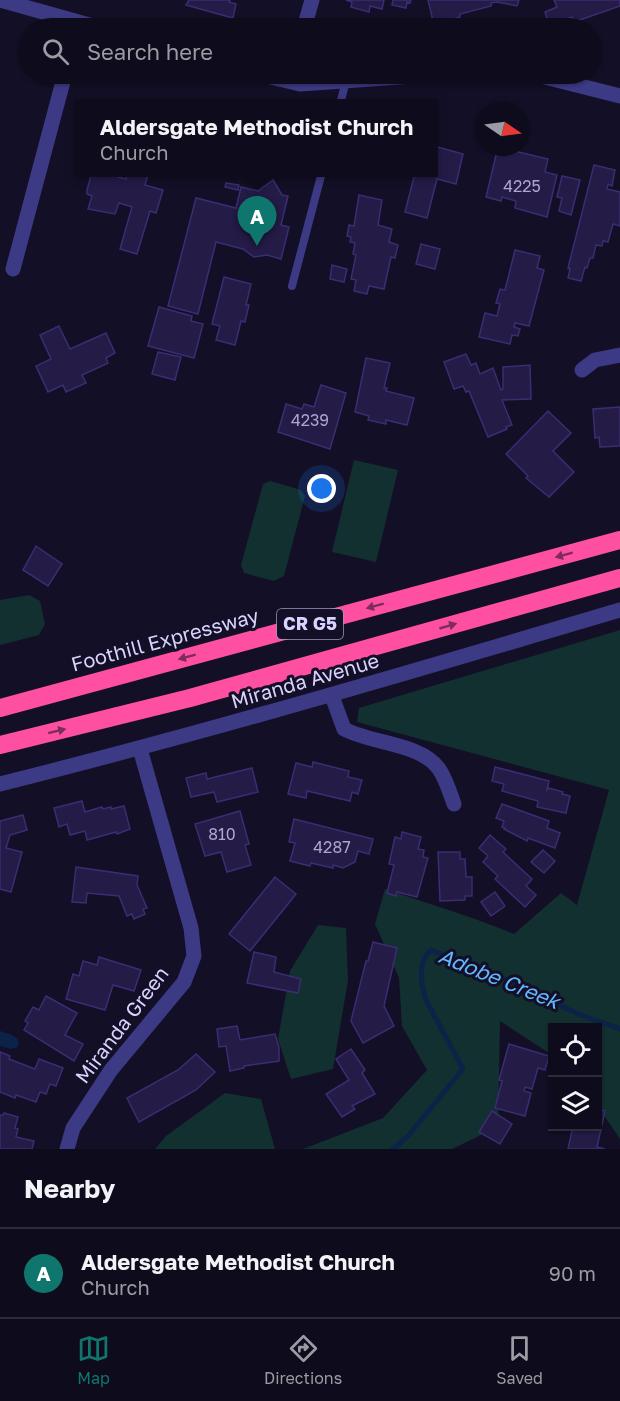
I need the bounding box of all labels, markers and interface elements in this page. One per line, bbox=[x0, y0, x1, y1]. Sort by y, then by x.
search box bbox=[18, 18, 602, 84]
icon: search bbox=[39, 35, 72, 68]
text: Search here bbox=[87, 38, 213, 65]
popup bbox=[75, 99, 438, 177]
north arrow bbox=[476, 102, 530, 156]
text: Aldersgate Methodist Church bbox=[100, 113, 413, 140]
text: Church bbox=[100, 140, 168, 164]
house number: 4225 bbox=[503, 176, 541, 196]
pin: A bbox=[238, 196, 276, 246]
house number: 4239 bbox=[291, 410, 329, 430]
your location bbox=[307, 474, 336, 503]
one-way arrow bbox=[554, 551, 572, 560]
street label: Foothill Expressway bbox=[68, 602, 261, 676]
one-way arrow bbox=[366, 602, 384, 611]
road number: CR G5 bbox=[277, 609, 343, 639]
one-way arrow bbox=[439, 621, 457, 630]
street label: Miranda Avenue bbox=[228, 647, 382, 713]
one-way arrow bbox=[178, 653, 196, 663]
one-way arrow bbox=[48, 725, 66, 735]
house number: 810 bbox=[208, 824, 236, 844]
house number: 4287 bbox=[313, 837, 351, 857]
water label: Adobe Creek bbox=[435, 942, 566, 1015]
street label: Miranda Green bbox=[70, 961, 173, 1087]
map controls bbox=[548, 1023, 602, 1131]
button: locate bbox=[548, 1023, 602, 1077]
button: layers bbox=[548, 1077, 602, 1131]
text: Nearby bbox=[24, 1173, 115, 1204]
text: Aldersgate Methodist Church bbox=[81, 1248, 395, 1275]
text: A bbox=[36, 1261, 51, 1285]
text: 90 m bbox=[549, 1261, 596, 1285]
text: Church bbox=[81, 1275, 150, 1299]
tab: Map bbox=[77, 1332, 110, 1388]
tab: Directions bbox=[264, 1332, 342, 1388]
tab: Saved bbox=[496, 1332, 543, 1388]

